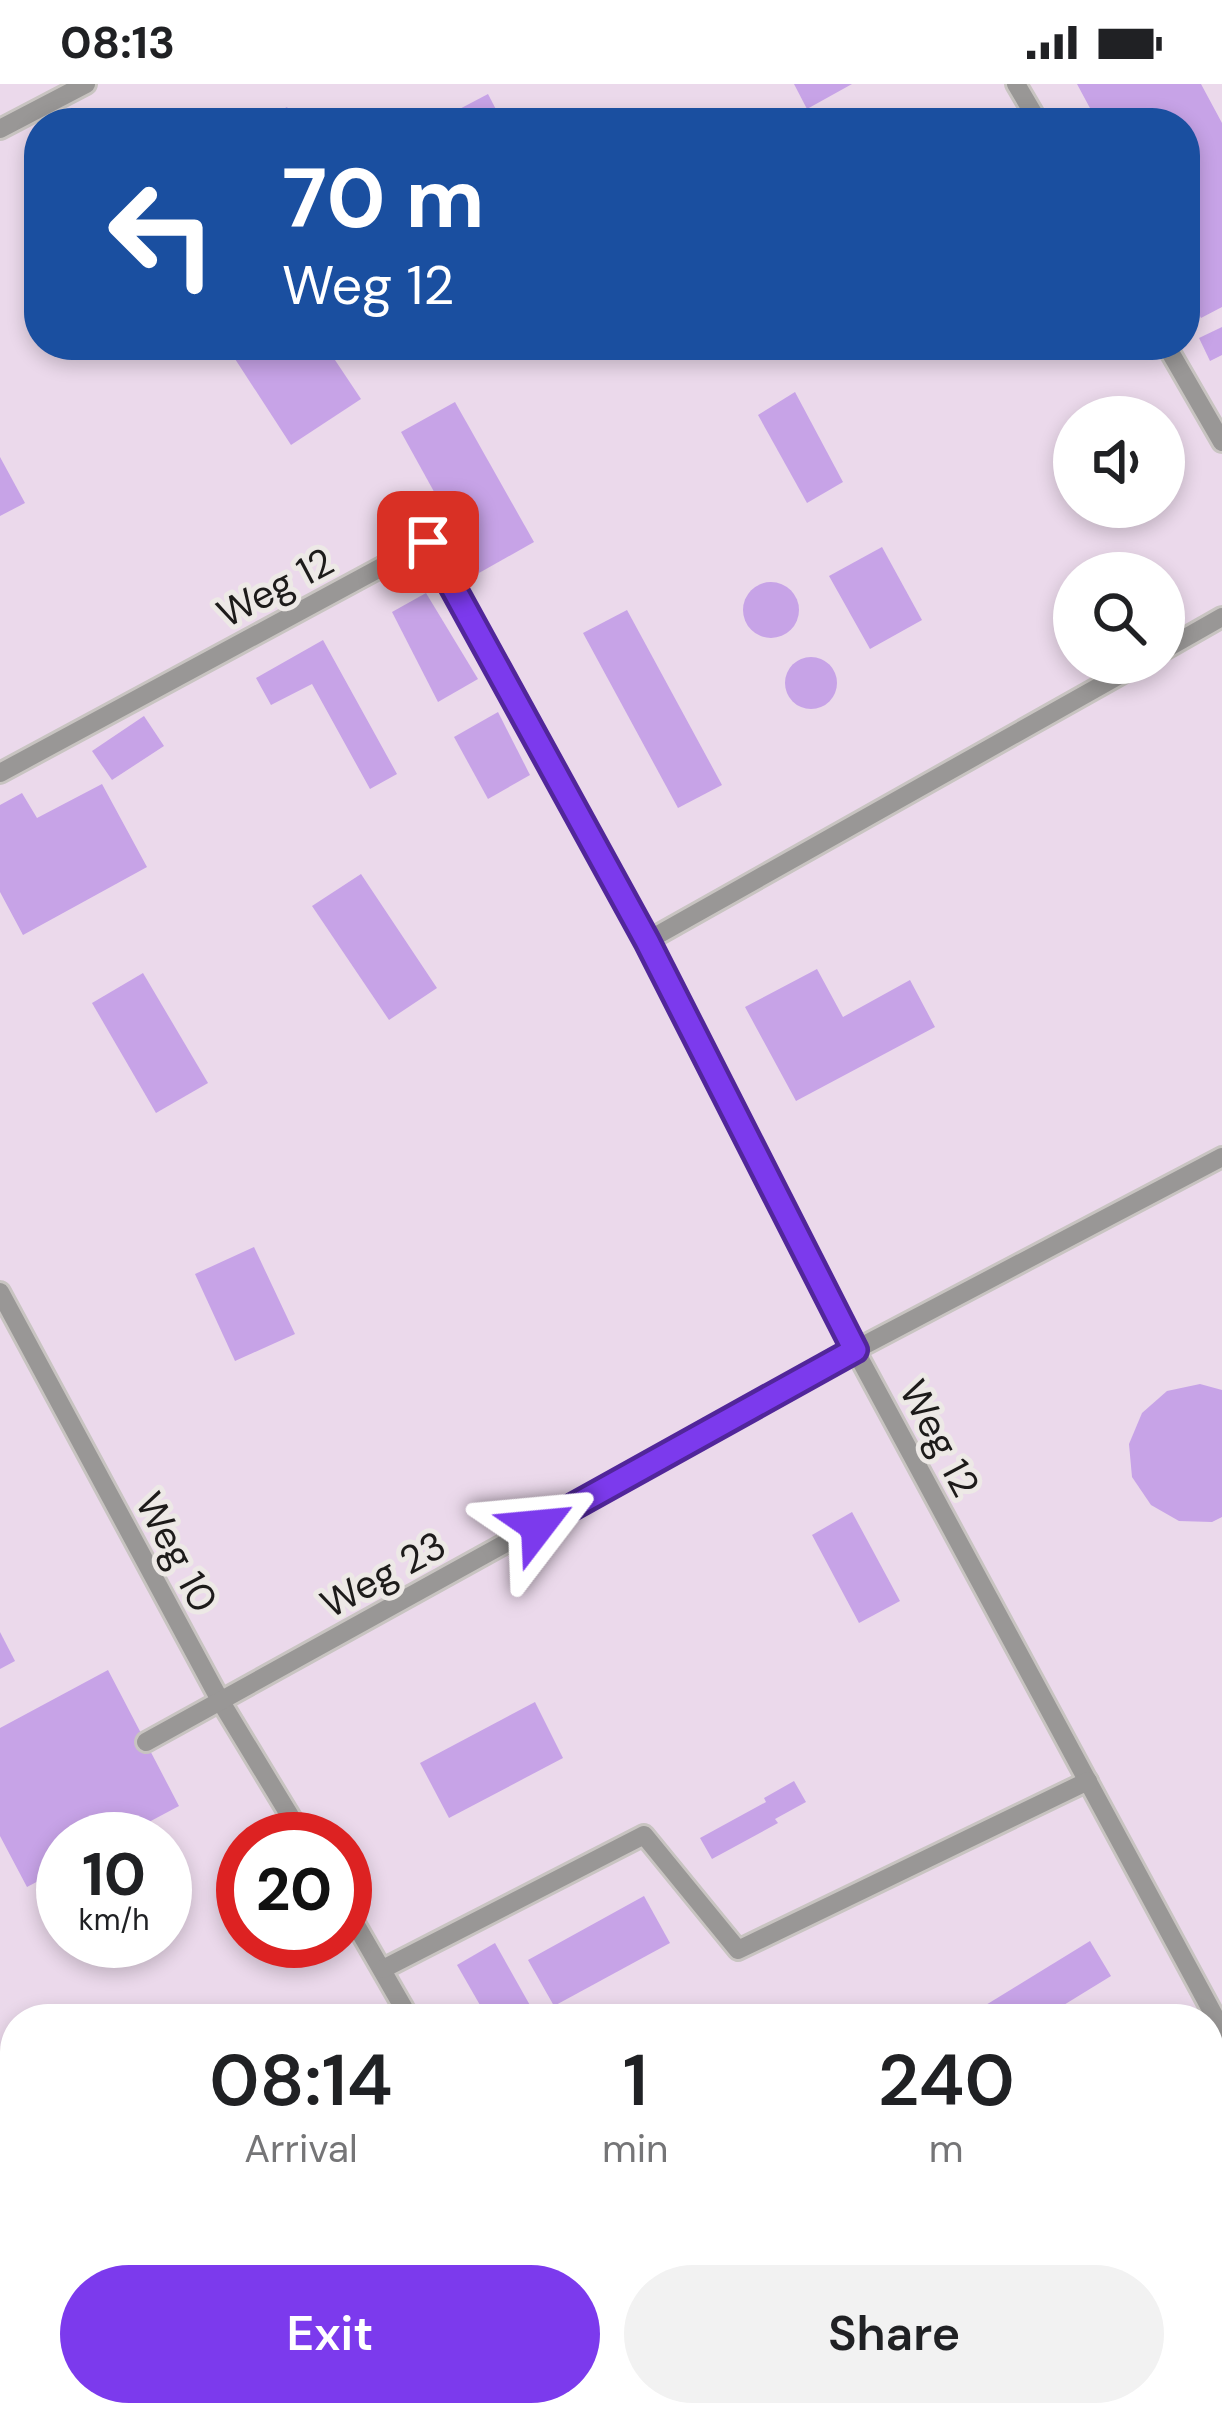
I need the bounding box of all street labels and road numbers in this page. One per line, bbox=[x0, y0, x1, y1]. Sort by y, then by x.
street label: Weg 12 bbox=[208, 536, 342, 639]
street label: Weg 12 bbox=[888, 1371, 991, 1505]
street label: Weg 10 bbox=[124, 1483, 229, 1621]
street label: Weg 23 bbox=[312, 1519, 455, 1630]

